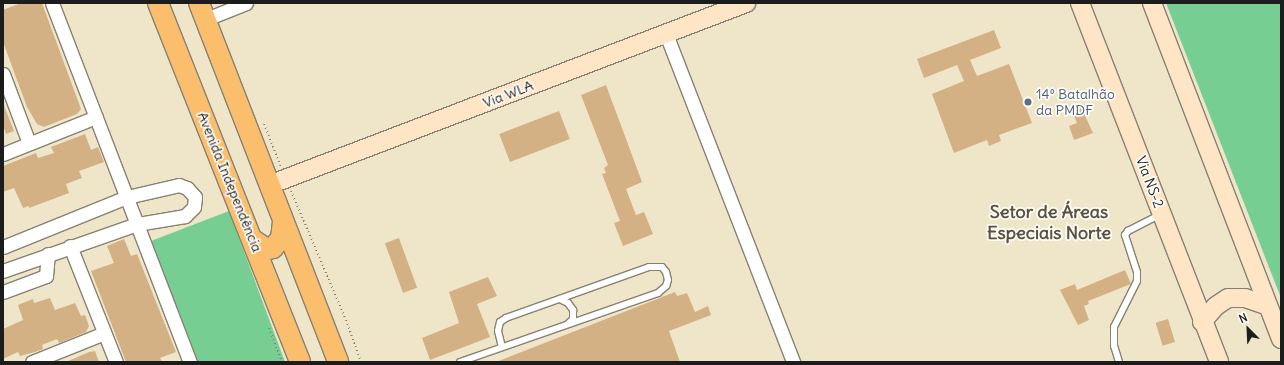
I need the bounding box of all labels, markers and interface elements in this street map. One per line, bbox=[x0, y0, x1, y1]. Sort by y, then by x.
street label: Via WLA bbox=[480, 77, 536, 111]
place label: 14º Batalhão da PMDF bbox=[1036, 86, 1115, 118]
marker: 14º Batalhão da PMDF bbox=[1023, 97, 1033, 107]
street label: Avenida Independência bbox=[194, 110, 266, 254]
street label: Via NS-2 bbox=[1132, 154, 1168, 210]
district label: Setor de Áreas Especiais Norte bbox=[987, 202, 1111, 244]
north arrow bbox=[1228, 309, 1268, 349]
text: N bbox=[1237, 310, 1249, 326]

